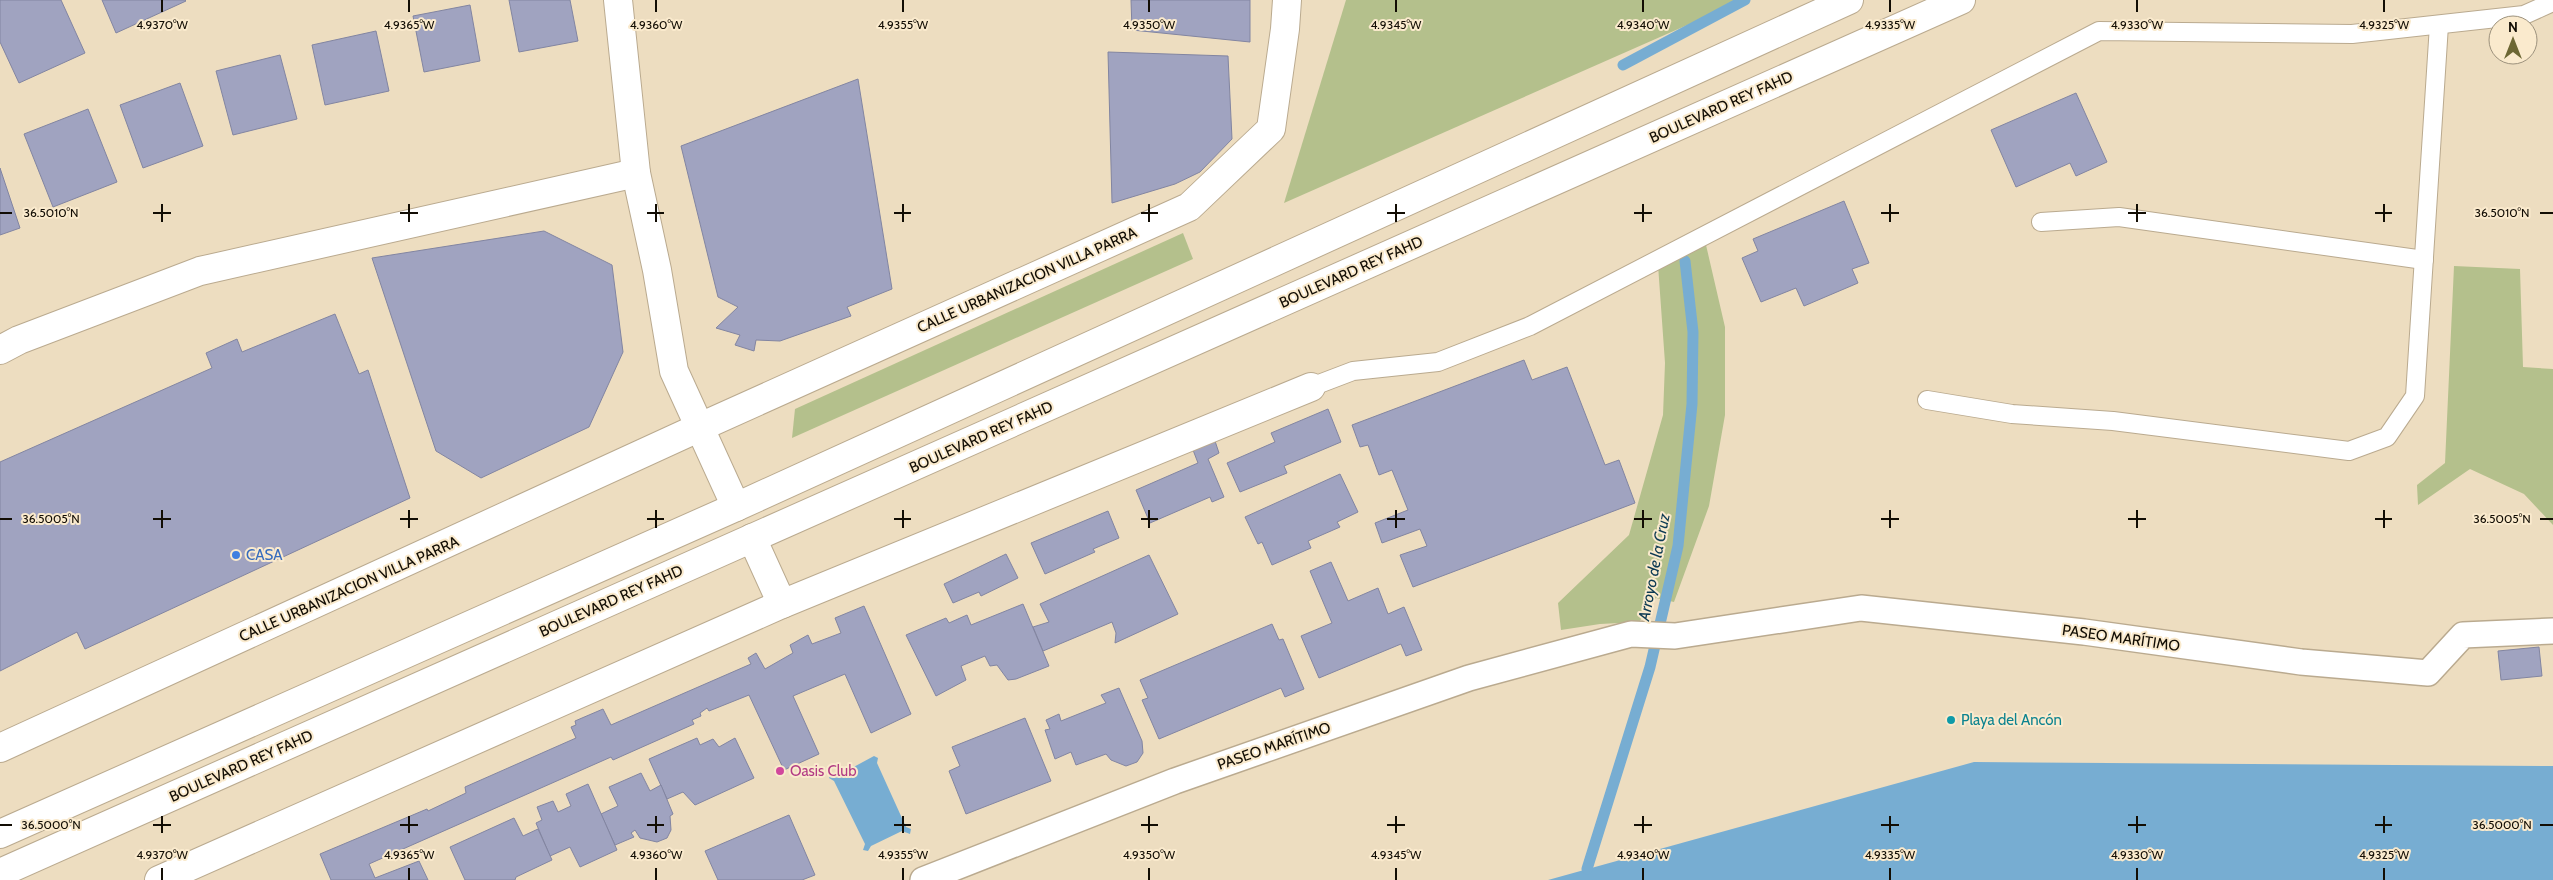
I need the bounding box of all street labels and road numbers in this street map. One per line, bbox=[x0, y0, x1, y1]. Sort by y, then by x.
street label: BOULEVARD REY FAHD bbox=[1646, 67, 1796, 147]
street label: CALLE URBANIZACION VILLA PARRA bbox=[914, 223, 1140, 337]
street label: BOULEVARD REY FAHD bbox=[1276, 232, 1426, 312]
street label: BOULEVARD REY FAHD bbox=[906, 397, 1056, 477]
street label: CALLE URBANIZACION VILLA PARRA bbox=[236, 532, 462, 646]
street label: BOULEVARD REY FAHD bbox=[536, 561, 686, 641]
street label: PASEO MARÍTIMO bbox=[2061, 620, 2181, 655]
street label: PASEO MARÍTIMO bbox=[1215, 717, 1333, 774]
street label: BOULEVARD REY FAHD bbox=[166, 726, 316, 806]

